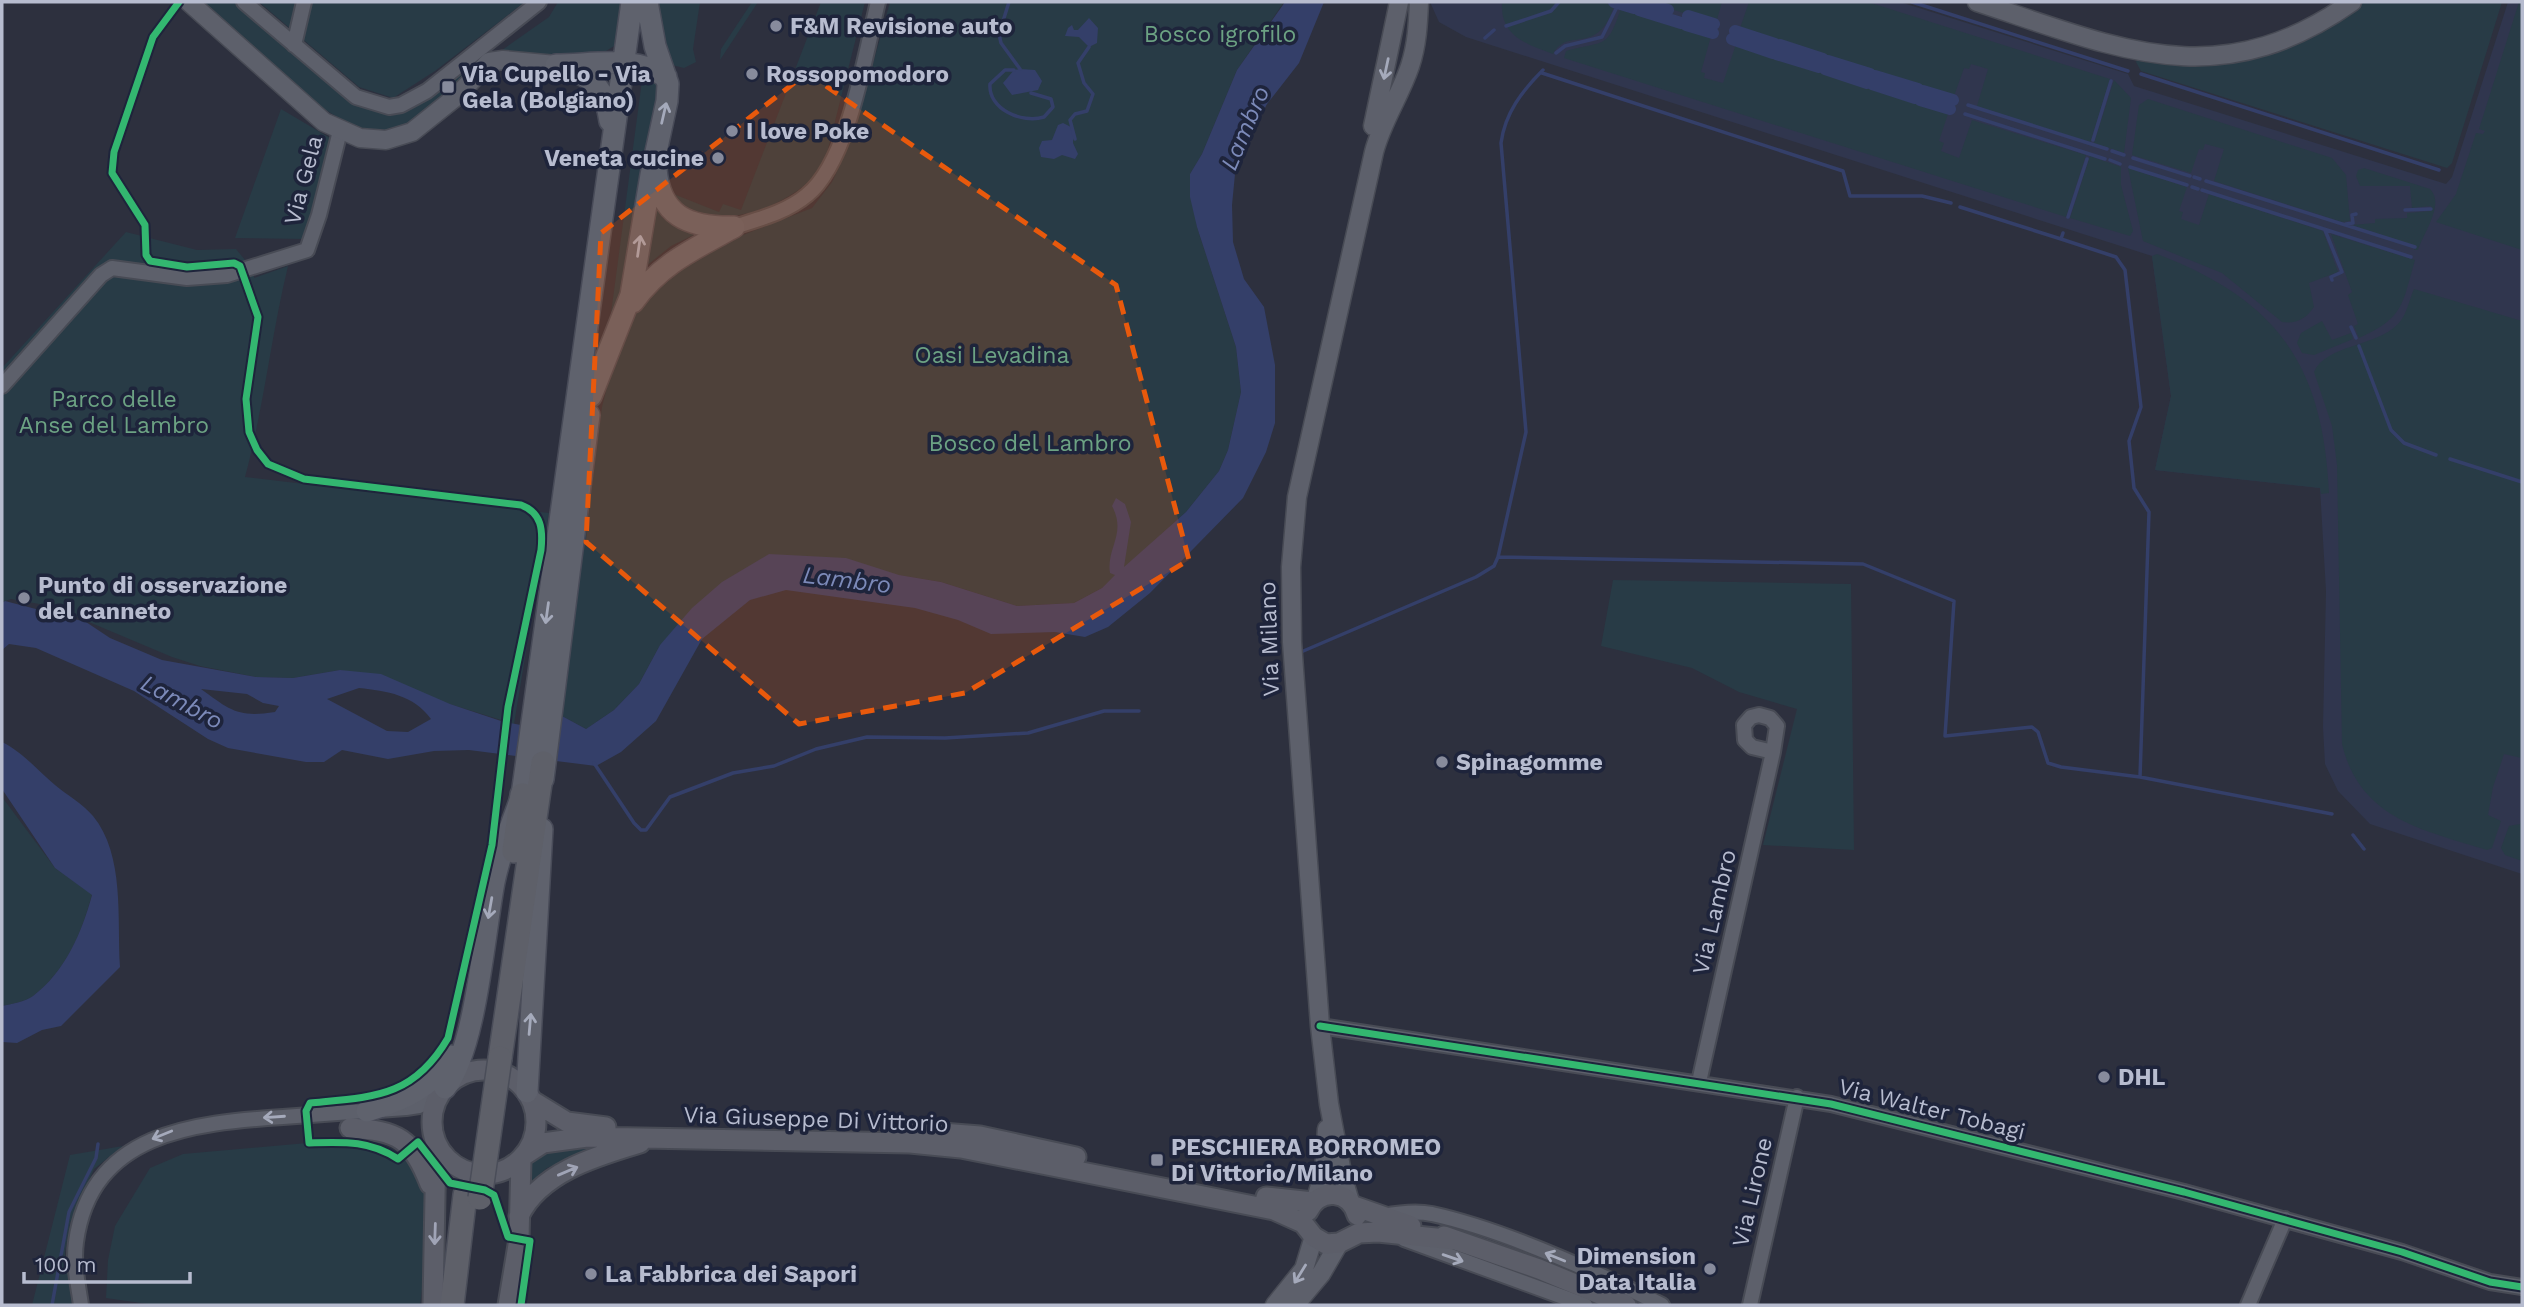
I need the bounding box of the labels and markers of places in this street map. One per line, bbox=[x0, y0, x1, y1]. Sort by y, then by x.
place label: F&M Revisione auto bbox=[790, 13, 1013, 40]
marker: F&M Revisione auto bbox=[768, 18, 784, 34]
place label: Via Cupello - Via Gela (Bolgiano) bbox=[462, 61, 652, 114]
place label: Rossopomodoro bbox=[766, 61, 949, 88]
marker: Rossopomodoro bbox=[744, 66, 760, 82]
marker: Via Cupello - Via Gela (Bolgiano) bbox=[440, 79, 456, 95]
place label: I love Poke bbox=[746, 118, 869, 145]
marker: I love Poke bbox=[724, 123, 740, 139]
place label: Veneta cucine bbox=[544, 145, 704, 172]
marker: Veneta cucine bbox=[710, 150, 726, 166]
place label: Punto di osservazione del canneto bbox=[38, 572, 287, 625]
marker: Punto di osservazione del canneto bbox=[16, 590, 32, 606]
place label: Spinagomme bbox=[1456, 749, 1603, 776]
marker: Spinagomme bbox=[1434, 754, 1450, 770]
place label: DHL bbox=[2118, 1064, 2166, 1091]
marker: DHL bbox=[2096, 1069, 2112, 1085]
place label: PESCHIERA BORROMEO Di Vittorio/Milano bbox=[1171, 1134, 1441, 1187]
marker: PESCHIERA BORROMEO Di Vittorio/Milano bbox=[1149, 1152, 1165, 1168]
place label: Dimension Data Italia bbox=[1577, 1243, 1697, 1296]
place label: La Fabbrica dei Sapori bbox=[605, 1261, 857, 1288]
marker: Dimension Data Italia bbox=[1702, 1261, 1718, 1277]
marker: La Fabbrica dei Sapori bbox=[583, 1266, 599, 1282]

